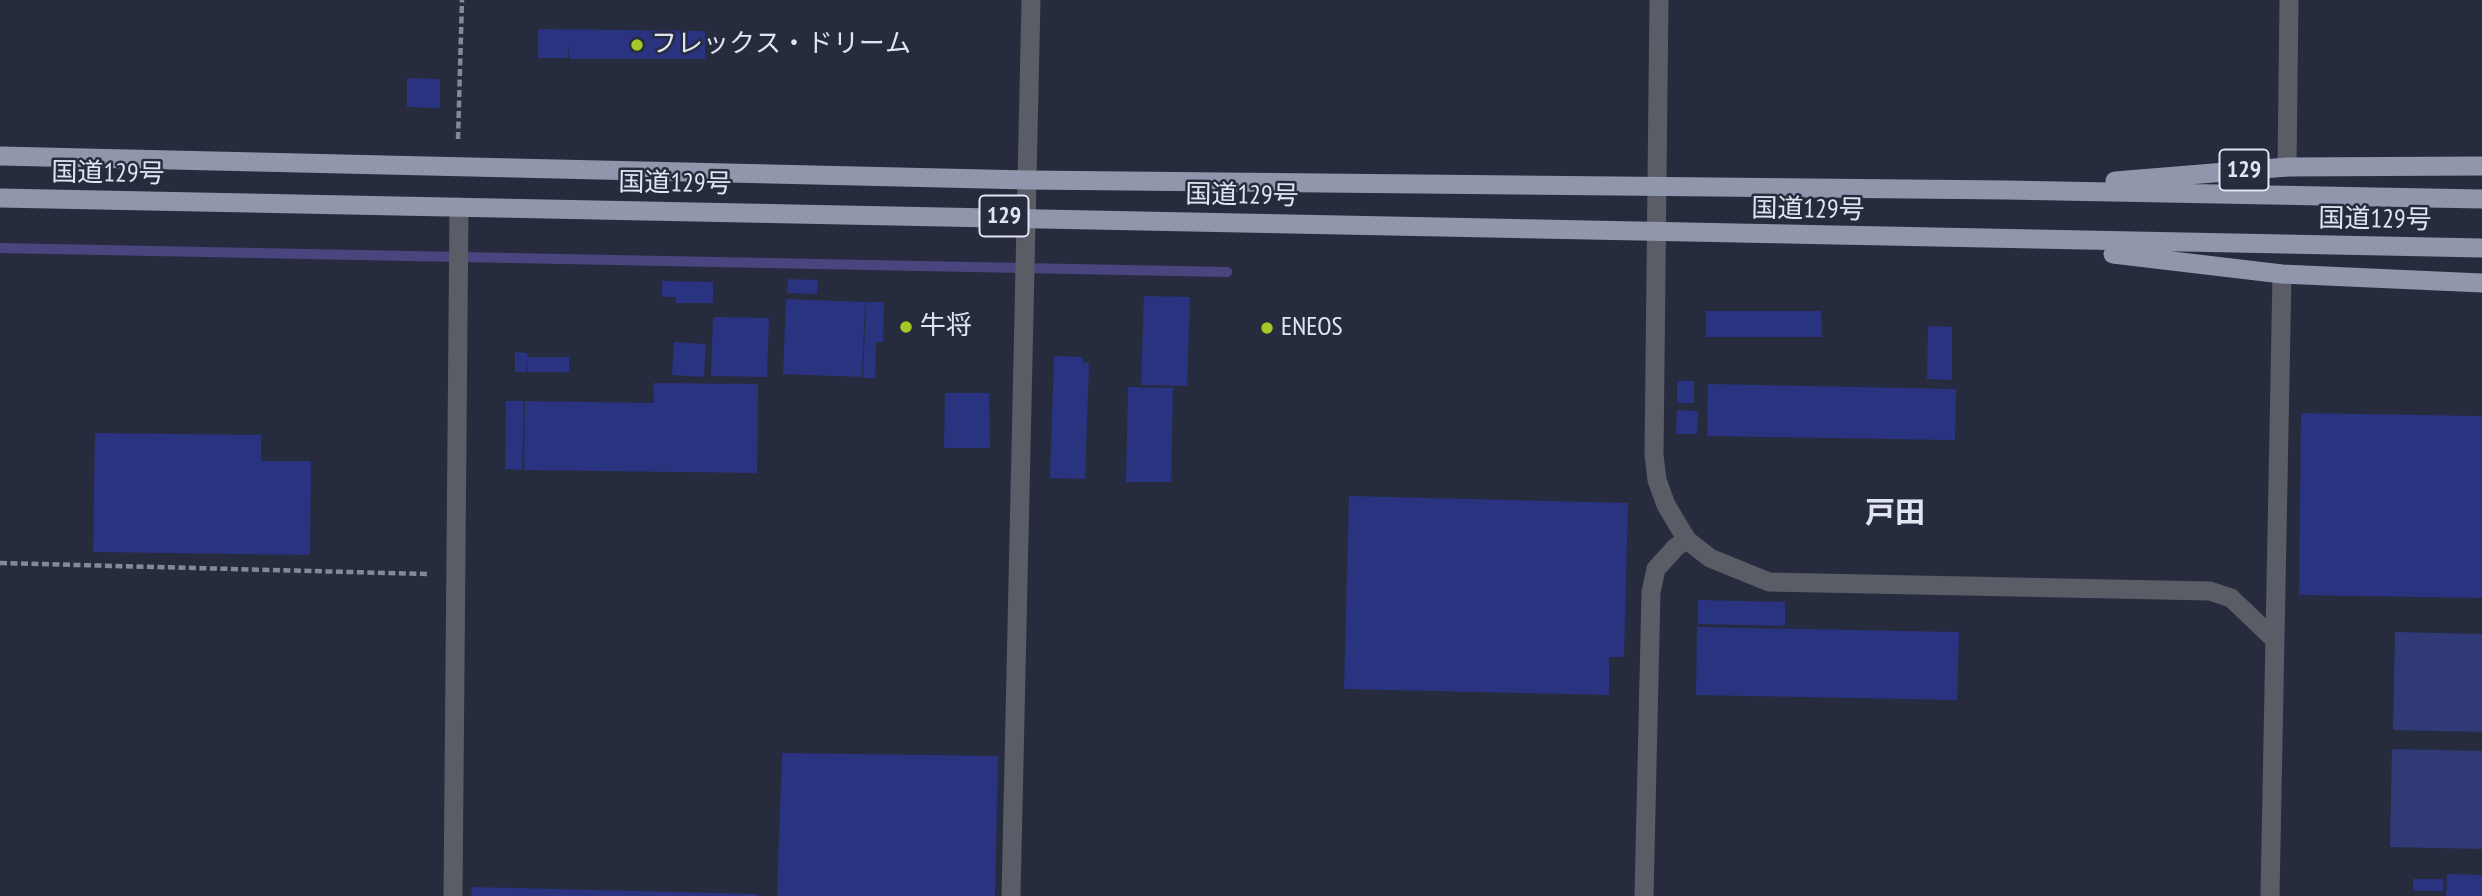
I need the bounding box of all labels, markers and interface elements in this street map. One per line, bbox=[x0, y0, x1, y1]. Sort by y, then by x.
place label: フレックス・ドリーム bbox=[651, 29, 911, 61]
marker: フレックス・ドリーム bbox=[629, 37, 645, 53]
road number: 129 bbox=[2220, 150, 2268, 190]
street label: 国道129号 bbox=[51, 157, 165, 191]
street label: 国道129号 bbox=[618, 167, 732, 201]
street label: 国道129号 bbox=[1185, 179, 1299, 213]
street label: 国道129号 bbox=[1751, 193, 1865, 227]
road number: 129 bbox=[979, 196, 1028, 236]
street label: 国道129号 bbox=[2318, 203, 2432, 237]
place label: 牛将 bbox=[920, 311, 972, 343]
place label: ENEOS bbox=[1281, 312, 1343, 344]
marker: 牛将 bbox=[898, 319, 914, 335]
marker: ENEOS bbox=[1259, 320, 1275, 336]
district label: 戸田 bbox=[1865, 496, 1925, 532]

